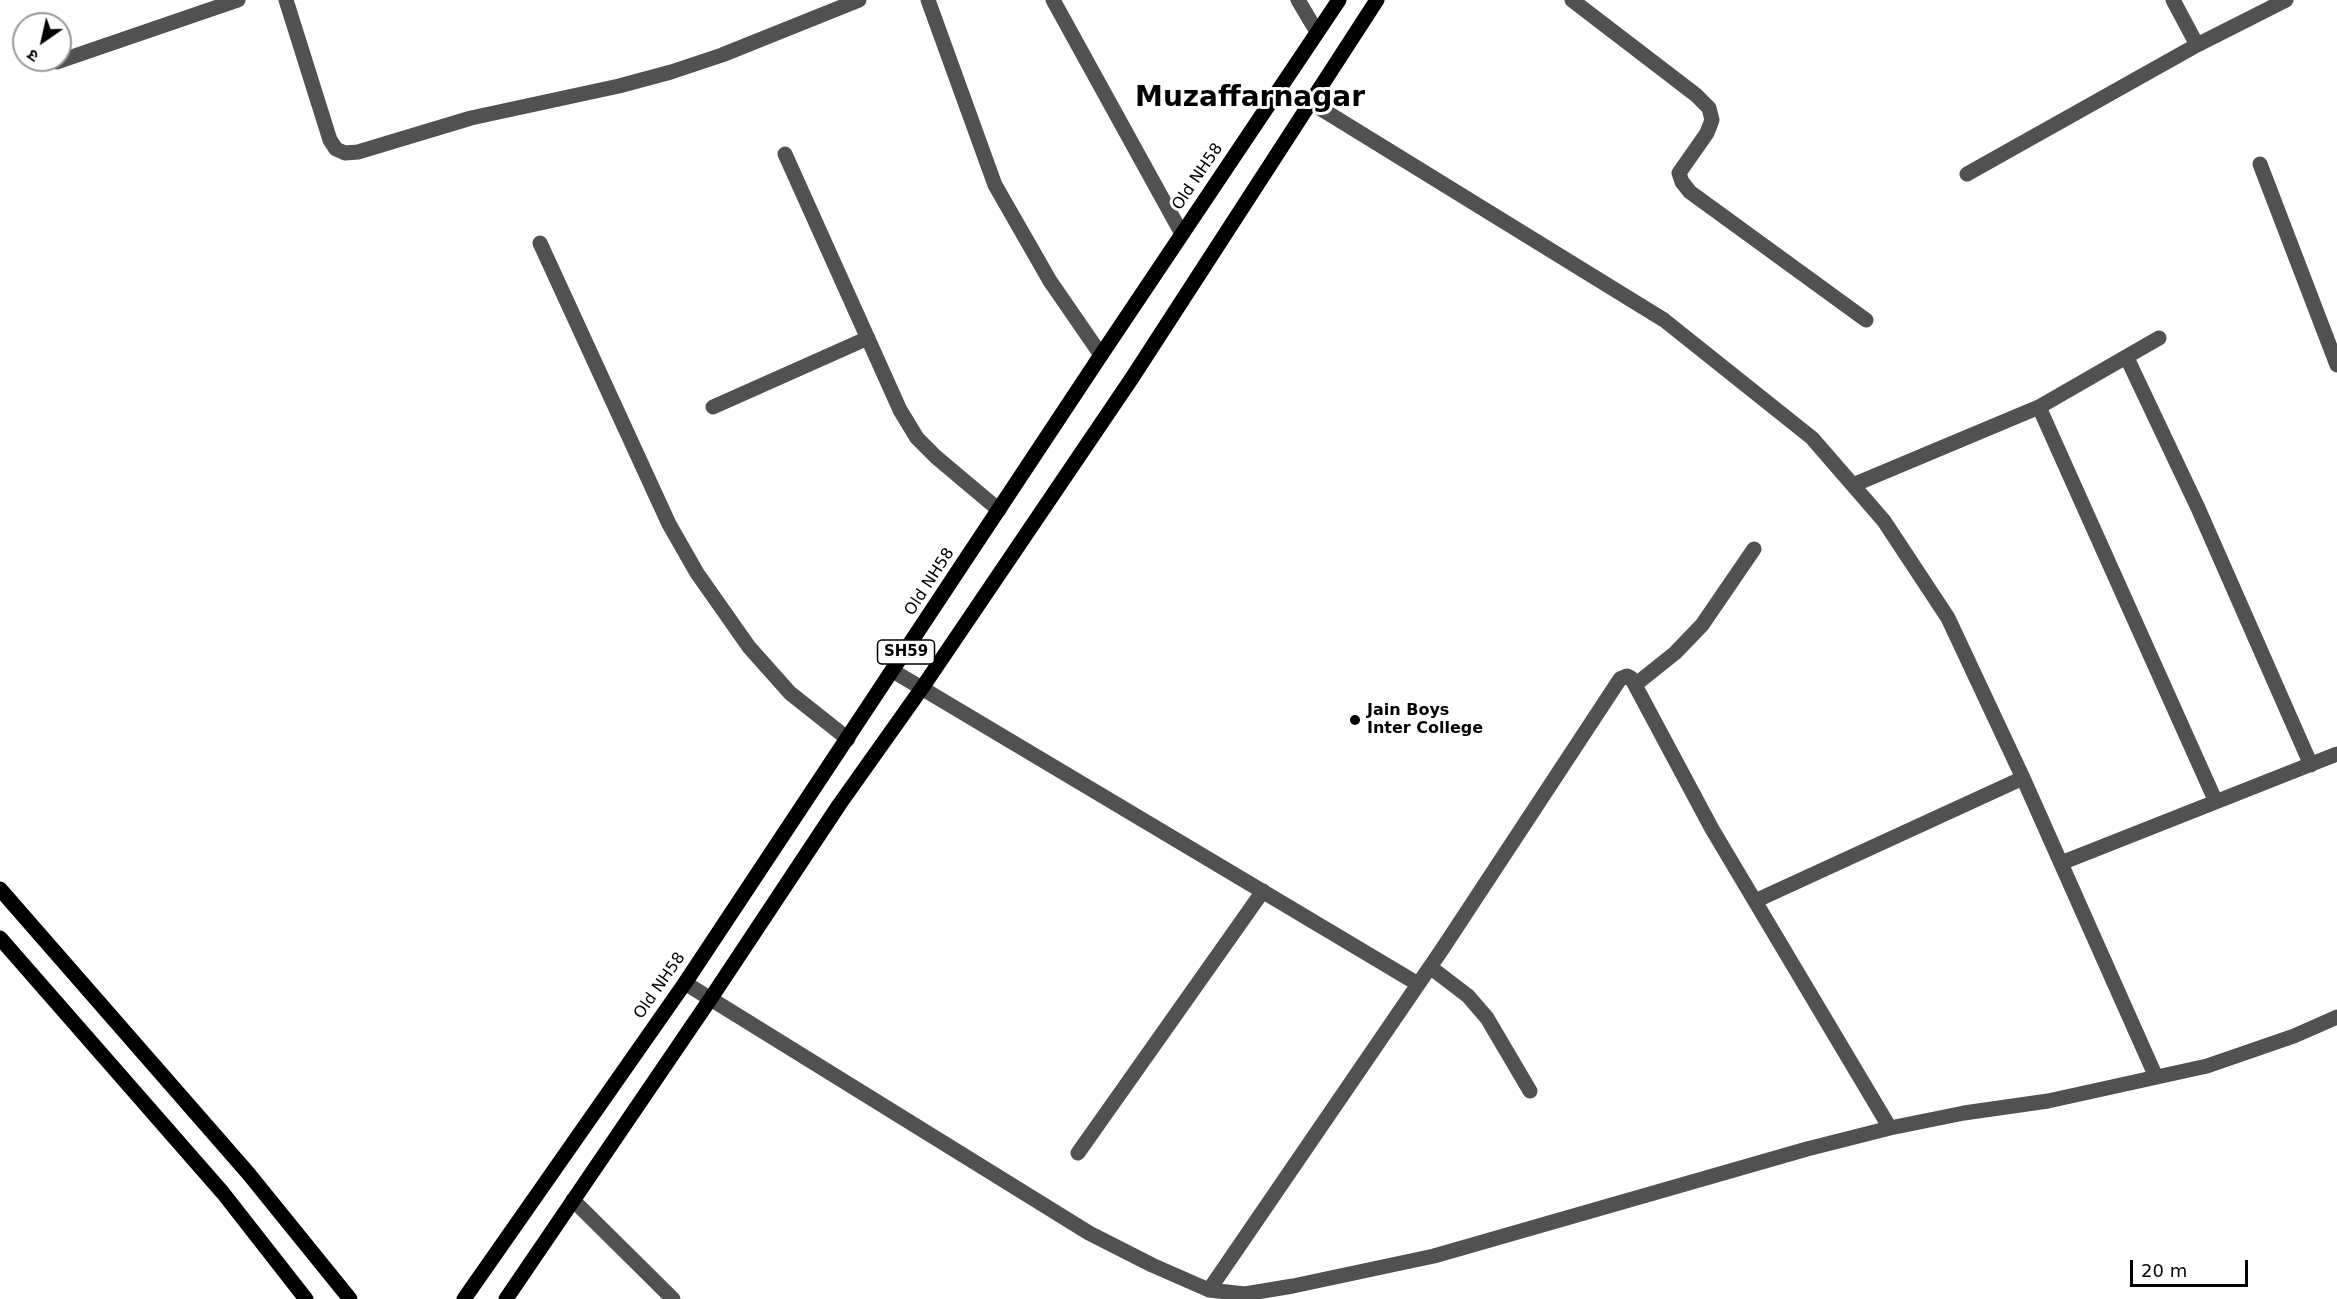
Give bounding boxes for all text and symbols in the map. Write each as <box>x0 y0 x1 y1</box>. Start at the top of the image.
north arrow <box>12 12 72 72</box>
text: उ <box>24 45 42 66</box>
district label: Muzaffarnagar <box>1135 82 1365 116</box>
street label: Old NH58 <box>1169 140 1227 214</box>
street label: Old NH58 <box>901 545 959 619</box>
road number: SH59 <box>878 640 934 664</box>
place label: Jain Boys Inter College <box>1367 701 1483 739</box>
marker: Jain Boys Inter College <box>1348 713 1362 727</box>
street label: Old NH58 <box>630 949 690 1023</box>
scale bar <box>2133 1248 2252 1286</box>
text: 20 m <box>2141 1260 2187 1281</box>

